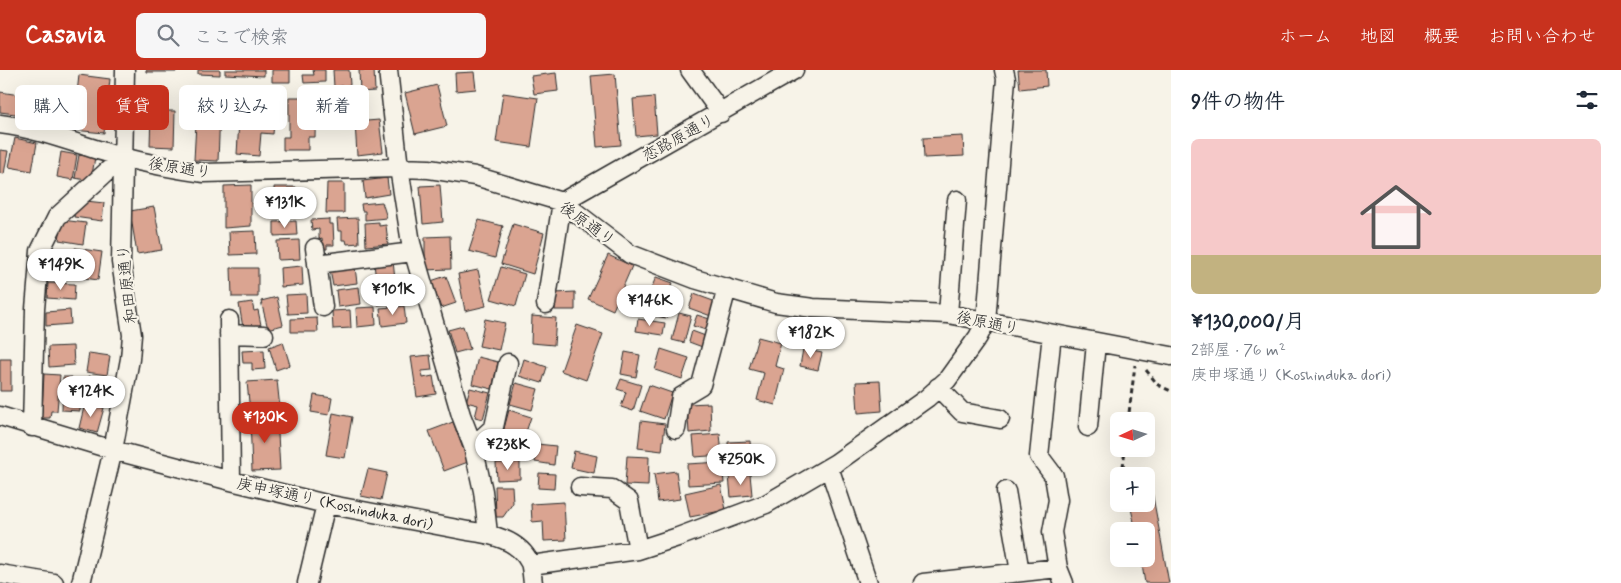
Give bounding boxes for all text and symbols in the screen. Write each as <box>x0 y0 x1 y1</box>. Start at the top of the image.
search box <box>136 13 486 58</box>
text: Casavia <box>25 20 106 51</box>
icon: search <box>154 21 182 49</box>
text: ここで検索 <box>194 25 289 50</box>
text: ホーム <box>1279 25 1332 49</box>
text: 地図 <box>1360 25 1396 49</box>
text: 概要 <box>1424 25 1460 49</box>
text: お問い合わせ <box>1488 25 1596 49</box>
chip: 購入 <box>15 85 87 130</box>
chip: 賃貸 <box>97 85 169 130</box>
chip: 絞り込み <box>179 85 287 130</box>
chip: 新着 <box>297 85 369 130</box>
icon: filters <box>1573 86 1601 114</box>
text: 9件の物件 <box>1191 88 1285 116</box>
street label: 恋路原通り <box>639 110 719 167</box>
street label: 後原通り <box>147 153 213 184</box>
icon: home <box>1351 172 1441 262</box>
pin: ¥131K <box>250 186 320 229</box>
text: ¥131K <box>265 192 305 213</box>
street label: 後原通り <box>555 197 619 252</box>
street label: 和田原通り <box>113 243 142 325</box>
pin: ¥149K <box>26 248 96 291</box>
text: ¥149K <box>38 254 84 275</box>
pin: ¥101K <box>358 274 428 316</box>
text: ¥101K <box>371 279 415 300</box>
pin: ¥146K <box>615 284 685 327</box>
text: ¥146K <box>628 290 672 311</box>
street label: 後原通り <box>954 307 1021 340</box>
text: ¥130,000/月 <box>1191 308 1305 336</box>
pin: ¥182K <box>776 316 846 359</box>
text: ¥182K <box>788 322 834 343</box>
text: 2部屋 · 76 m² <box>1191 340 1286 361</box>
text: 庚申塚通り (Koshinduka dori) <box>1191 365 1391 386</box>
pin: ¥124K <box>56 376 126 418</box>
text: ¥124K <box>68 381 114 402</box>
pin: ¥130K <box>230 402 300 444</box>
text: ¥130K <box>243 407 287 428</box>
north arrow <box>1110 412 1155 458</box>
map controls <box>1110 412 1155 567</box>
pin: ¥238K <box>473 428 543 471</box>
text: ¥238K <box>486 434 530 455</box>
pin: ¥250K <box>706 444 776 486</box>
text: ¥250K <box>718 449 764 470</box>
button: + <box>1110 467 1155 512</box>
street label: 庚申塚通り (Koshinduka dori) <box>235 473 435 536</box>
button: − <box>1110 522 1155 567</box>

